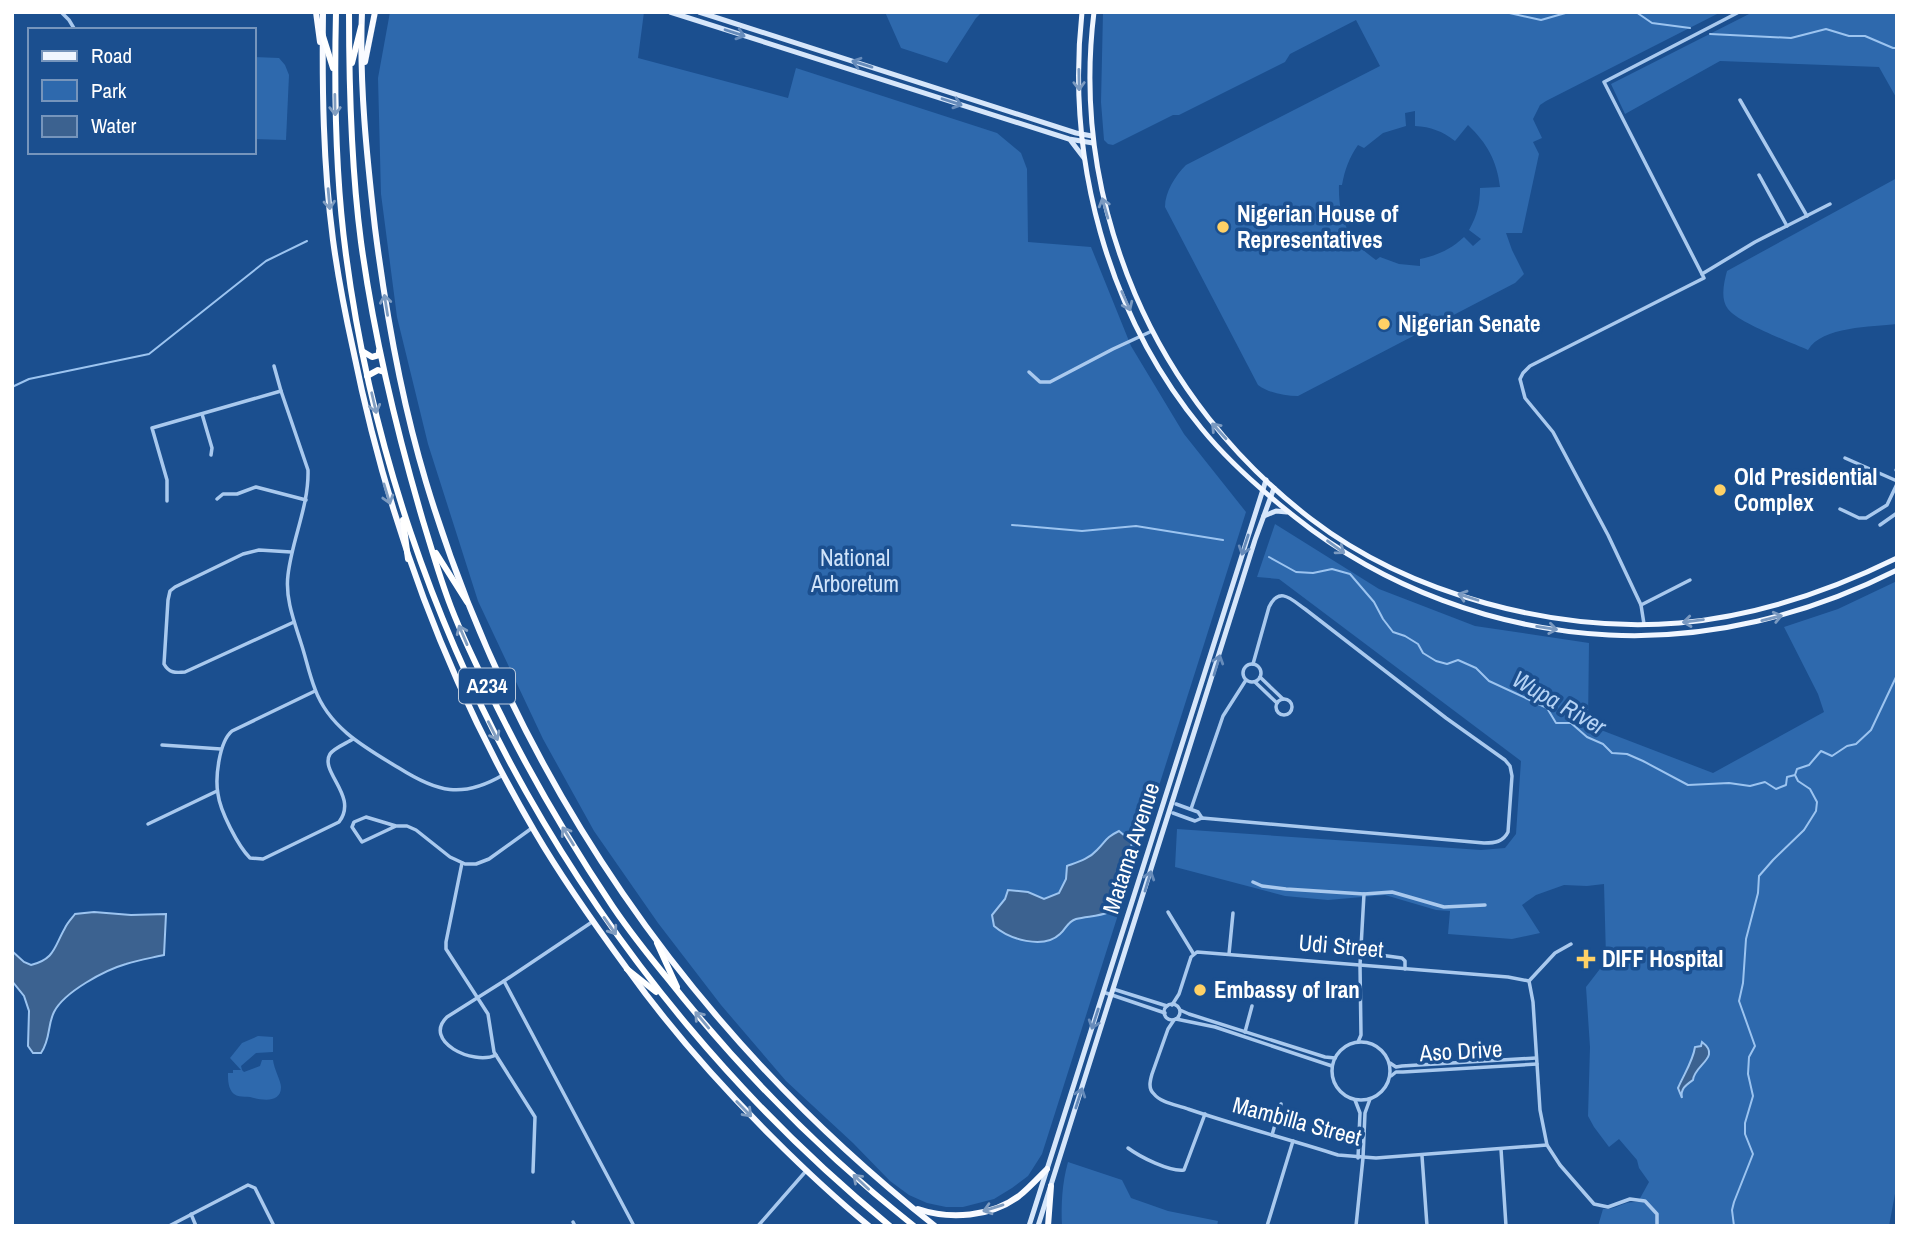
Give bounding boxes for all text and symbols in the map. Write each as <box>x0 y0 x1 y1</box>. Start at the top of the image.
legend <box>28 28 256 154</box>
one-way arrow <box>724 28 746 40</box>
text: Road <box>91 41 132 70</box>
one-way arrow <box>851 57 873 70</box>
one-way arrow <box>1072 69 1086 92</box>
text: Park <box>91 76 127 105</box>
one-way arrow <box>328 93 342 116</box>
one-way arrow <box>941 96 963 109</box>
text: Water <box>91 111 137 140</box>
one-way arrow <box>323 187 336 210</box>
one-way arrow <box>1098 197 1111 219</box>
place label: Nigerian House of Representatives <box>1237 198 1399 255</box>
marker: Nigerian House of Representatives <box>1215 219 1231 235</box>
one-way arrow <box>1120 290 1133 311</box>
one-way arrow <box>379 294 392 317</box>
place label: Nigerian Senate <box>1398 308 1541 339</box>
marker: Nigerian Senate <box>1376 316 1392 332</box>
one-way arrow <box>367 391 381 414</box>
one-way arrow <box>1210 423 1227 440</box>
place label: Old Presidential Complex <box>1734 461 1878 518</box>
marker: Old Presidential Complex <box>1712 482 1728 498</box>
one-way arrow <box>382 483 395 505</box>
one-way arrow <box>1238 534 1251 556</box>
one-way arrow <box>1326 540 1345 555</box>
park label: National Arboretum <box>810 542 899 599</box>
one-way arrow <box>1457 590 1479 603</box>
one-way arrow <box>1760 611 1783 624</box>
one-way arrow <box>1682 615 1704 628</box>
one-way arrow <box>1535 622 1558 635</box>
one-way arrow <box>456 625 469 646</box>
one-way arrow <box>1211 654 1224 676</box>
water label: Wupa River <box>1507 662 1614 743</box>
road number: A234 <box>459 668 515 704</box>
one-way arrow <box>487 720 501 741</box>
street label: Matama Avenue <box>1095 778 1166 917</box>
one-way arrow <box>561 827 575 847</box>
one-way arrow <box>1143 871 1155 893</box>
one-way arrow <box>603 916 617 935</box>
street label: Udi Street <box>1297 926 1385 965</box>
place label: DIFF Hospital <box>1602 943 1724 974</box>
marker: DIFF Hospital <box>1576 949 1596 969</box>
place label: Embassy of Iran <box>1214 974 1360 1005</box>
marker: Embassy of Iran <box>1192 982 1208 998</box>
one-way arrow <box>1087 1007 1100 1029</box>
one-way arrow <box>694 1011 710 1029</box>
street label: Aso Drive <box>1418 1033 1503 1068</box>
one-way arrow <box>1074 1088 1086 1110</box>
street label: Mambilla Street <box>1229 1088 1365 1153</box>
one-way arrow <box>736 1100 753 1117</box>
one-way arrow <box>852 1174 870 1190</box>
one-way arrow <box>982 1203 1004 1216</box>

